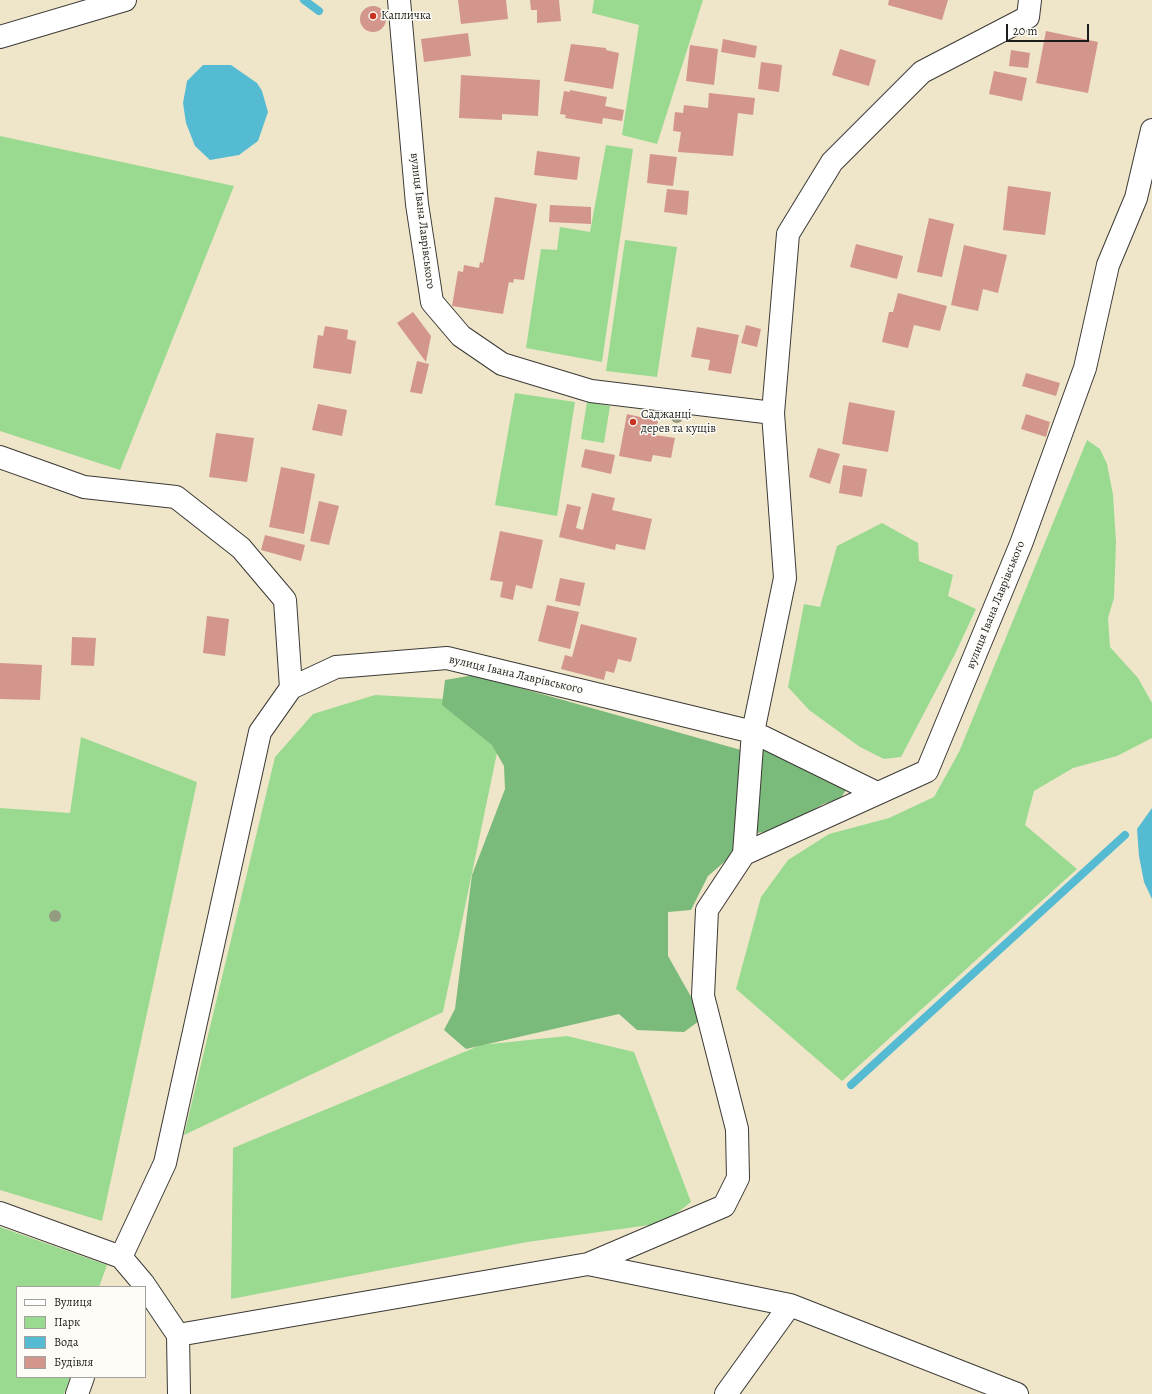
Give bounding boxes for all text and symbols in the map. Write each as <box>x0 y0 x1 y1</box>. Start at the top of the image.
place label: Капличка <box>381 9 431 23</box>
marker: Капличка <box>368 11 378 21</box>
scale bar <box>1008 16 1091 42</box>
text: 20 m <box>1013 23 1037 39</box>
street label: вулиця Івана Лаврівського <box>407 152 437 290</box>
place label: Саджанці дерев та кущів <box>641 408 716 436</box>
marker: Саджанці дерев та кущів <box>628 417 638 427</box>
street label: вулиця Івана Лаврівського <box>964 539 1028 671</box>
street label: вулиця Івана Лаврівського <box>448 653 584 697</box>
legend <box>16 1286 146 1378</box>
text: Вулиця <box>54 1294 92 1310</box>
text: Парк <box>54 1314 80 1330</box>
text: Вода <box>54 1334 79 1350</box>
text: Будівля <box>54 1354 93 1370</box>

